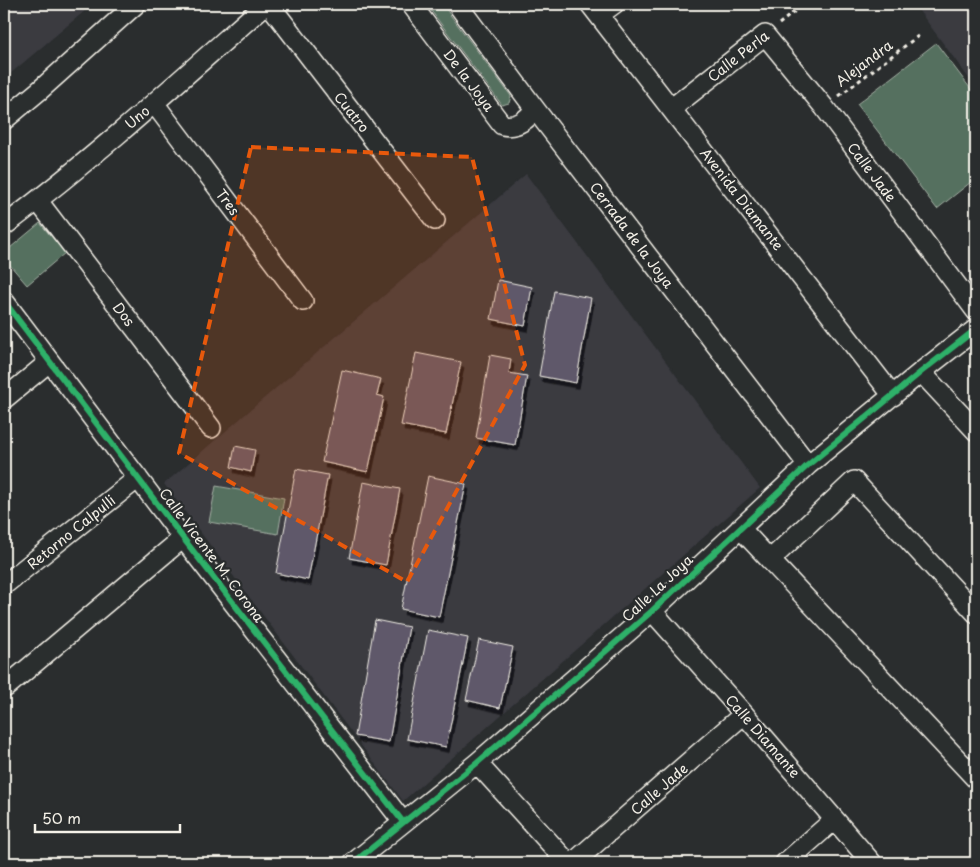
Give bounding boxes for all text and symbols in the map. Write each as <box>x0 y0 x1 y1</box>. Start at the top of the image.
street label: Calle Perla <box>703 25 773 87</box>
street label: Alejandra <box>831 35 897 91</box>
street label: De la Joya <box>438 44 500 116</box>
street label: Cuatro <box>329 87 375 137</box>
street label: Uno <box>120 100 154 134</box>
street label: Calle Jade <box>843 138 901 206</box>
street label: Avenida Diamante <box>695 143 789 255</box>
street label: Cerrada de la Joya <box>585 177 679 293</box>
street label: Tres <box>211 184 245 220</box>
street label: Dos <box>108 298 140 330</box>
street label: Calle Vicente M. Corona <box>154 483 270 627</box>
street label: Retorno Calpulli <box>22 490 120 574</box>
street label: Calle La Joya <box>617 549 697 627</box>
street label: Calle Diamante <box>721 690 805 783</box>
street label: Calle Jade <box>626 758 692 820</box>
scale bar <box>35 802 180 834</box>
text: 50 m <box>42 806 81 829</box>

